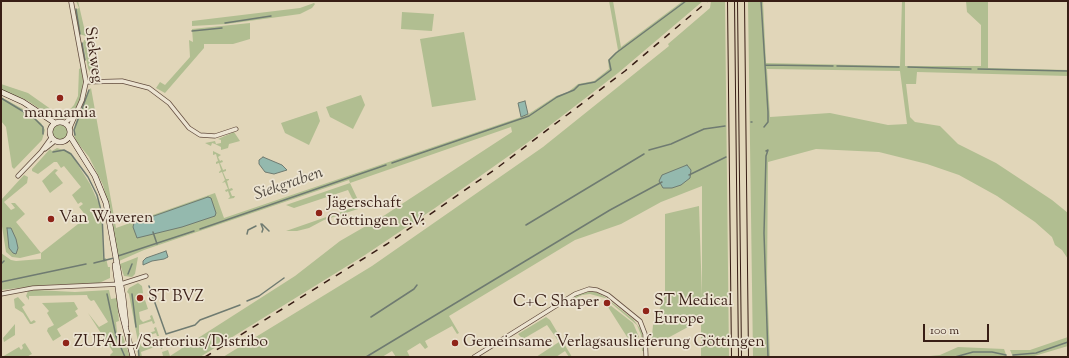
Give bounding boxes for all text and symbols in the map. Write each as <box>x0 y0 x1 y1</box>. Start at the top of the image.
street label: Siekweg <box>79 26 105 84</box>
marker: mannamia <box>55 93 65 103</box>
place label: mannamia <box>24 104 96 124</box>
water label: Siekgraben <box>252 164 326 206</box>
place label: Jägerschaft Göttingen e.V. <box>327 194 425 232</box>
marker: Jägerschaft Göttingen e.V. <box>314 208 324 218</box>
place label: Van Waveren <box>59 209 153 229</box>
marker: Van Waveren <box>46 214 56 224</box>
place label: ST BVZ <box>148 288 204 308</box>
place label: ST Medical Europe <box>654 292 733 330</box>
marker: ST BVZ <box>135 293 145 303</box>
place label: C+C Shaper <box>513 293 599 313</box>
marker: C+C Shaper <box>602 298 612 308</box>
marker: ST Medical Europe <box>641 306 651 316</box>
scale bar <box>925 316 991 342</box>
text: 100 m <box>930 322 959 340</box>
place label: ZUFALL/Sartorius/Distribo <box>74 333 268 353</box>
place label: Gemeinsame Verlagsauslieferung Göttingen <box>463 333 765 353</box>
marker: ZUFALL/Sartorius/Distribo <box>61 338 71 348</box>
marker: Gemeinsame Verlagsauslieferung Göttingen <box>450 338 460 348</box>

